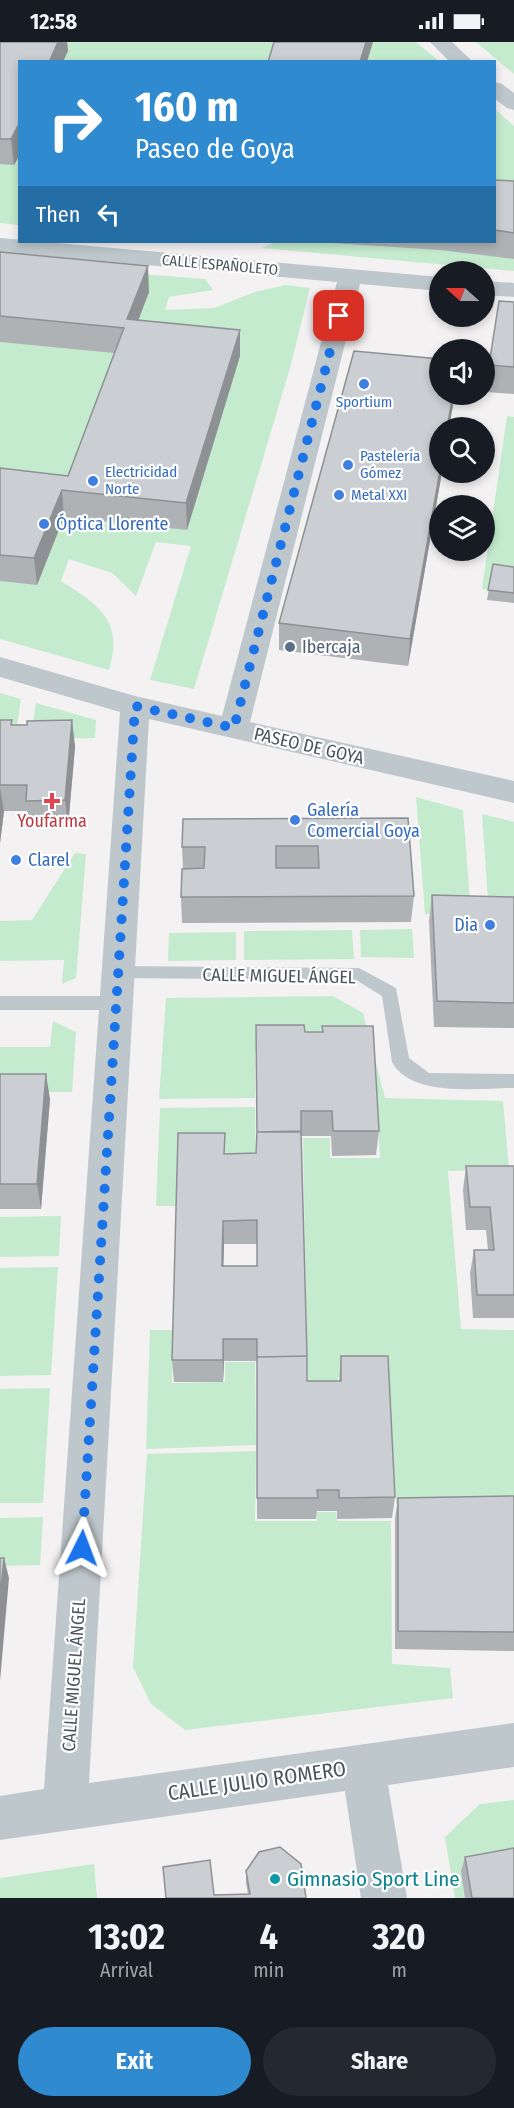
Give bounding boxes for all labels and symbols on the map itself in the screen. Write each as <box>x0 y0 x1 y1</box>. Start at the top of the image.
street label: CALLE ESPAÑOLETO <box>161 251 279 279</box>
north arrow <box>429 261 495 327</box>
pin <box>313 290 364 341</box>
marker: Sportium <box>357 377 371 391</box>
place label: Sportium <box>336 393 392 411</box>
place label: Pastelería Gómez <box>360 447 420 482</box>
marker: Pastelería Gómez <box>341 458 355 472</box>
place label: Electricidad Norte <box>105 463 177 498</box>
marker: Electricidad Norte <box>86 474 100 488</box>
place label: Metal XXI <box>351 486 407 504</box>
marker: Metal XXI <box>332 488 346 502</box>
place label: Óptica Llorente <box>56 513 169 535</box>
marker: Óptica Llorente <box>37 517 51 531</box>
place label: Ibercaja <box>302 636 361 658</box>
marker: Ibercaja <box>283 640 297 654</box>
street label: PASEO DE GOYA <box>252 723 367 769</box>
marker: Youfarma <box>45 794 59 808</box>
place label: Galería Comercial Goya <box>307 799 420 842</box>
place label: Youfarma <box>17 810 87 832</box>
marker: Galería Comercial Goya <box>288 813 302 827</box>
place label: Clarel <box>28 849 70 871</box>
marker: Clarel <box>9 853 23 867</box>
place label: Dia <box>454 914 478 936</box>
marker: Dia <box>483 918 497 932</box>
street label: CALLE MIGUEL ÁNGEL <box>202 963 356 988</box>
position arrow <box>50 1516 114 1580</box>
street label: CALLE MIGUEL ÁNGEL <box>57 1598 90 1752</box>
street label: CALLE JULIO ROMERO <box>166 1756 348 1806</box>
place label: Gimnasio Sport Line <box>287 1866 460 1892</box>
marker: Gimnasio Sport Line <box>268 1872 282 1886</box>

